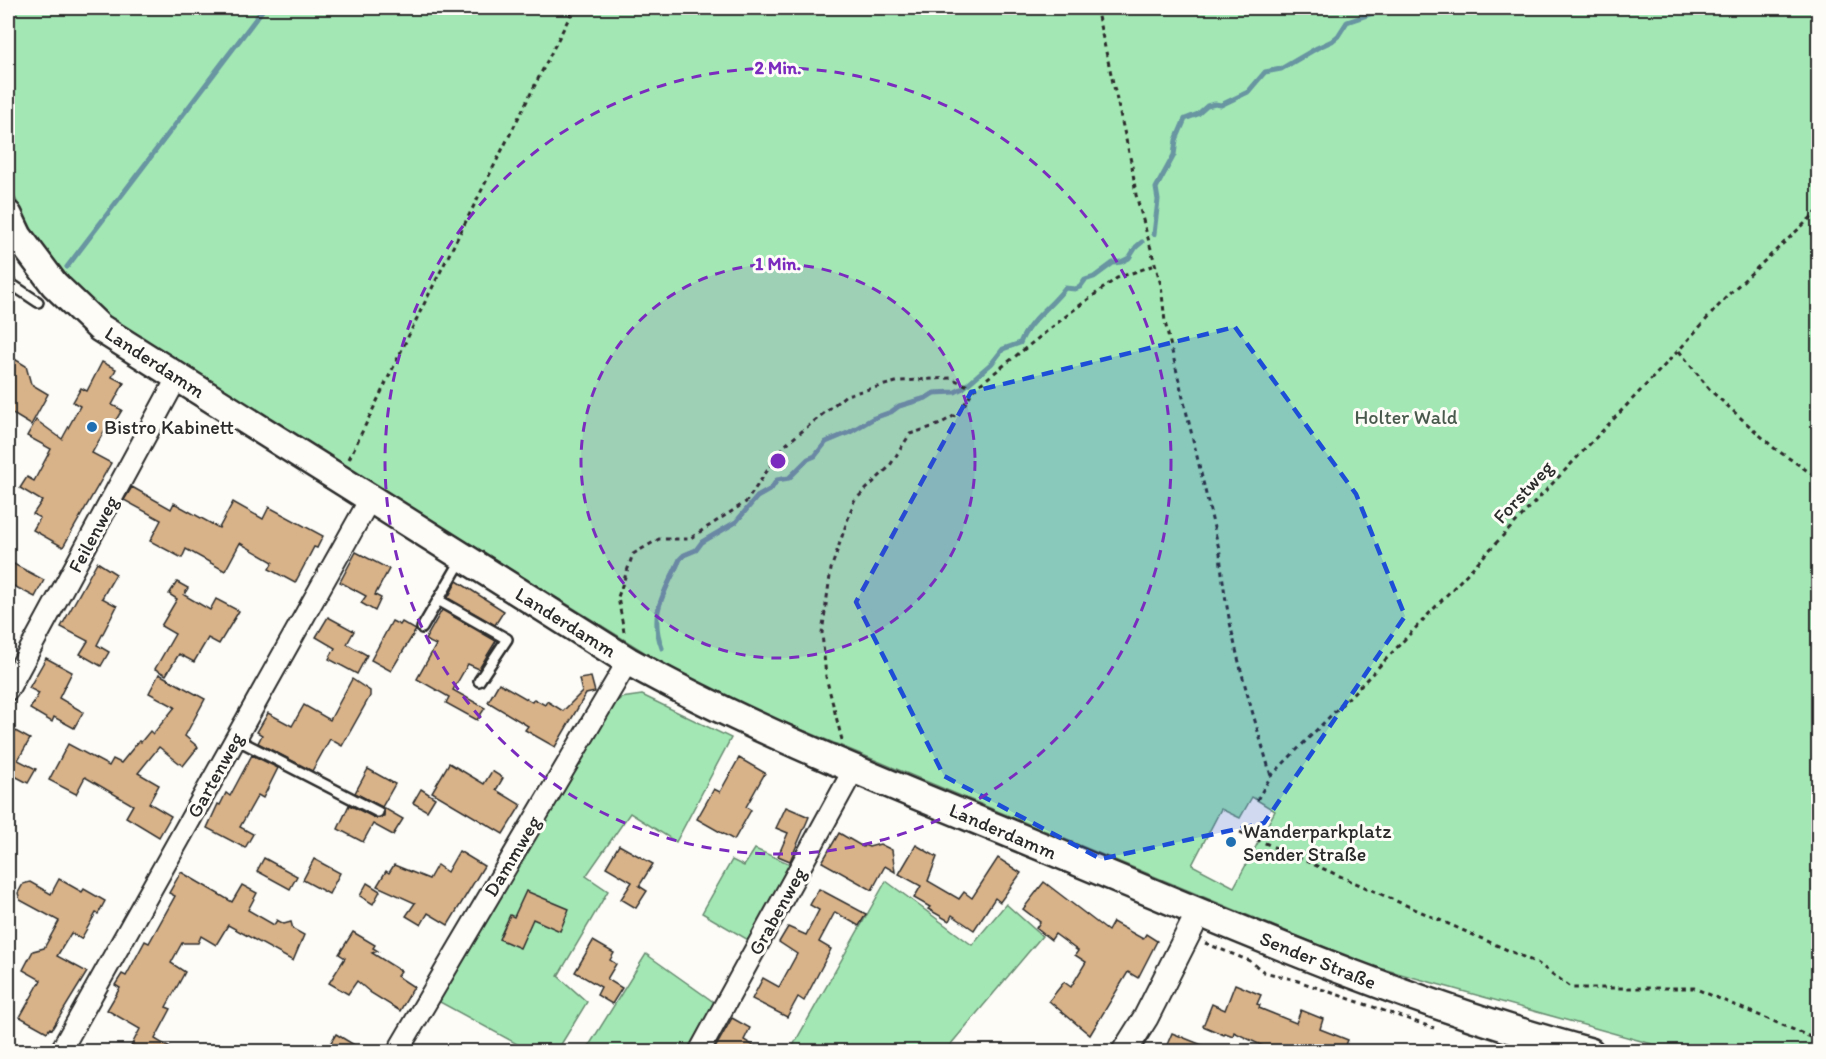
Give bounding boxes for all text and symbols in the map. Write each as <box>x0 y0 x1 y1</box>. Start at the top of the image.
text: 2 Min. <box>755 57 801 79</box>
text: 1 Min. <box>755 253 801 275</box>
street label: Landerdamm <box>101 321 210 403</box>
park label: Holter Wald <box>1355 405 1458 429</box>
place label: Bistro Kabinett <box>104 415 234 439</box>
marker: Bistro Kabinett <box>85 420 99 434</box>
centre of rings <box>768 451 788 471</box>
street label: Forstweg <box>1488 455 1559 529</box>
street label: Feilenweg <box>63 491 124 577</box>
street label: Landerdamm <box>511 582 621 663</box>
street label: Gartenweg <box>182 727 249 822</box>
street label: Landerdamm <box>946 798 1060 864</box>
street label: Dammweg <box>479 811 546 901</box>
place label: Wanderparkplatz Sender Straße <box>1243 819 1392 866</box>
marker: Wanderparkplatz Sender Straße <box>1224 835 1238 849</box>
street label: Grabenweg <box>743 862 811 959</box>
street label: Sender Straße <box>1256 926 1380 994</box>

